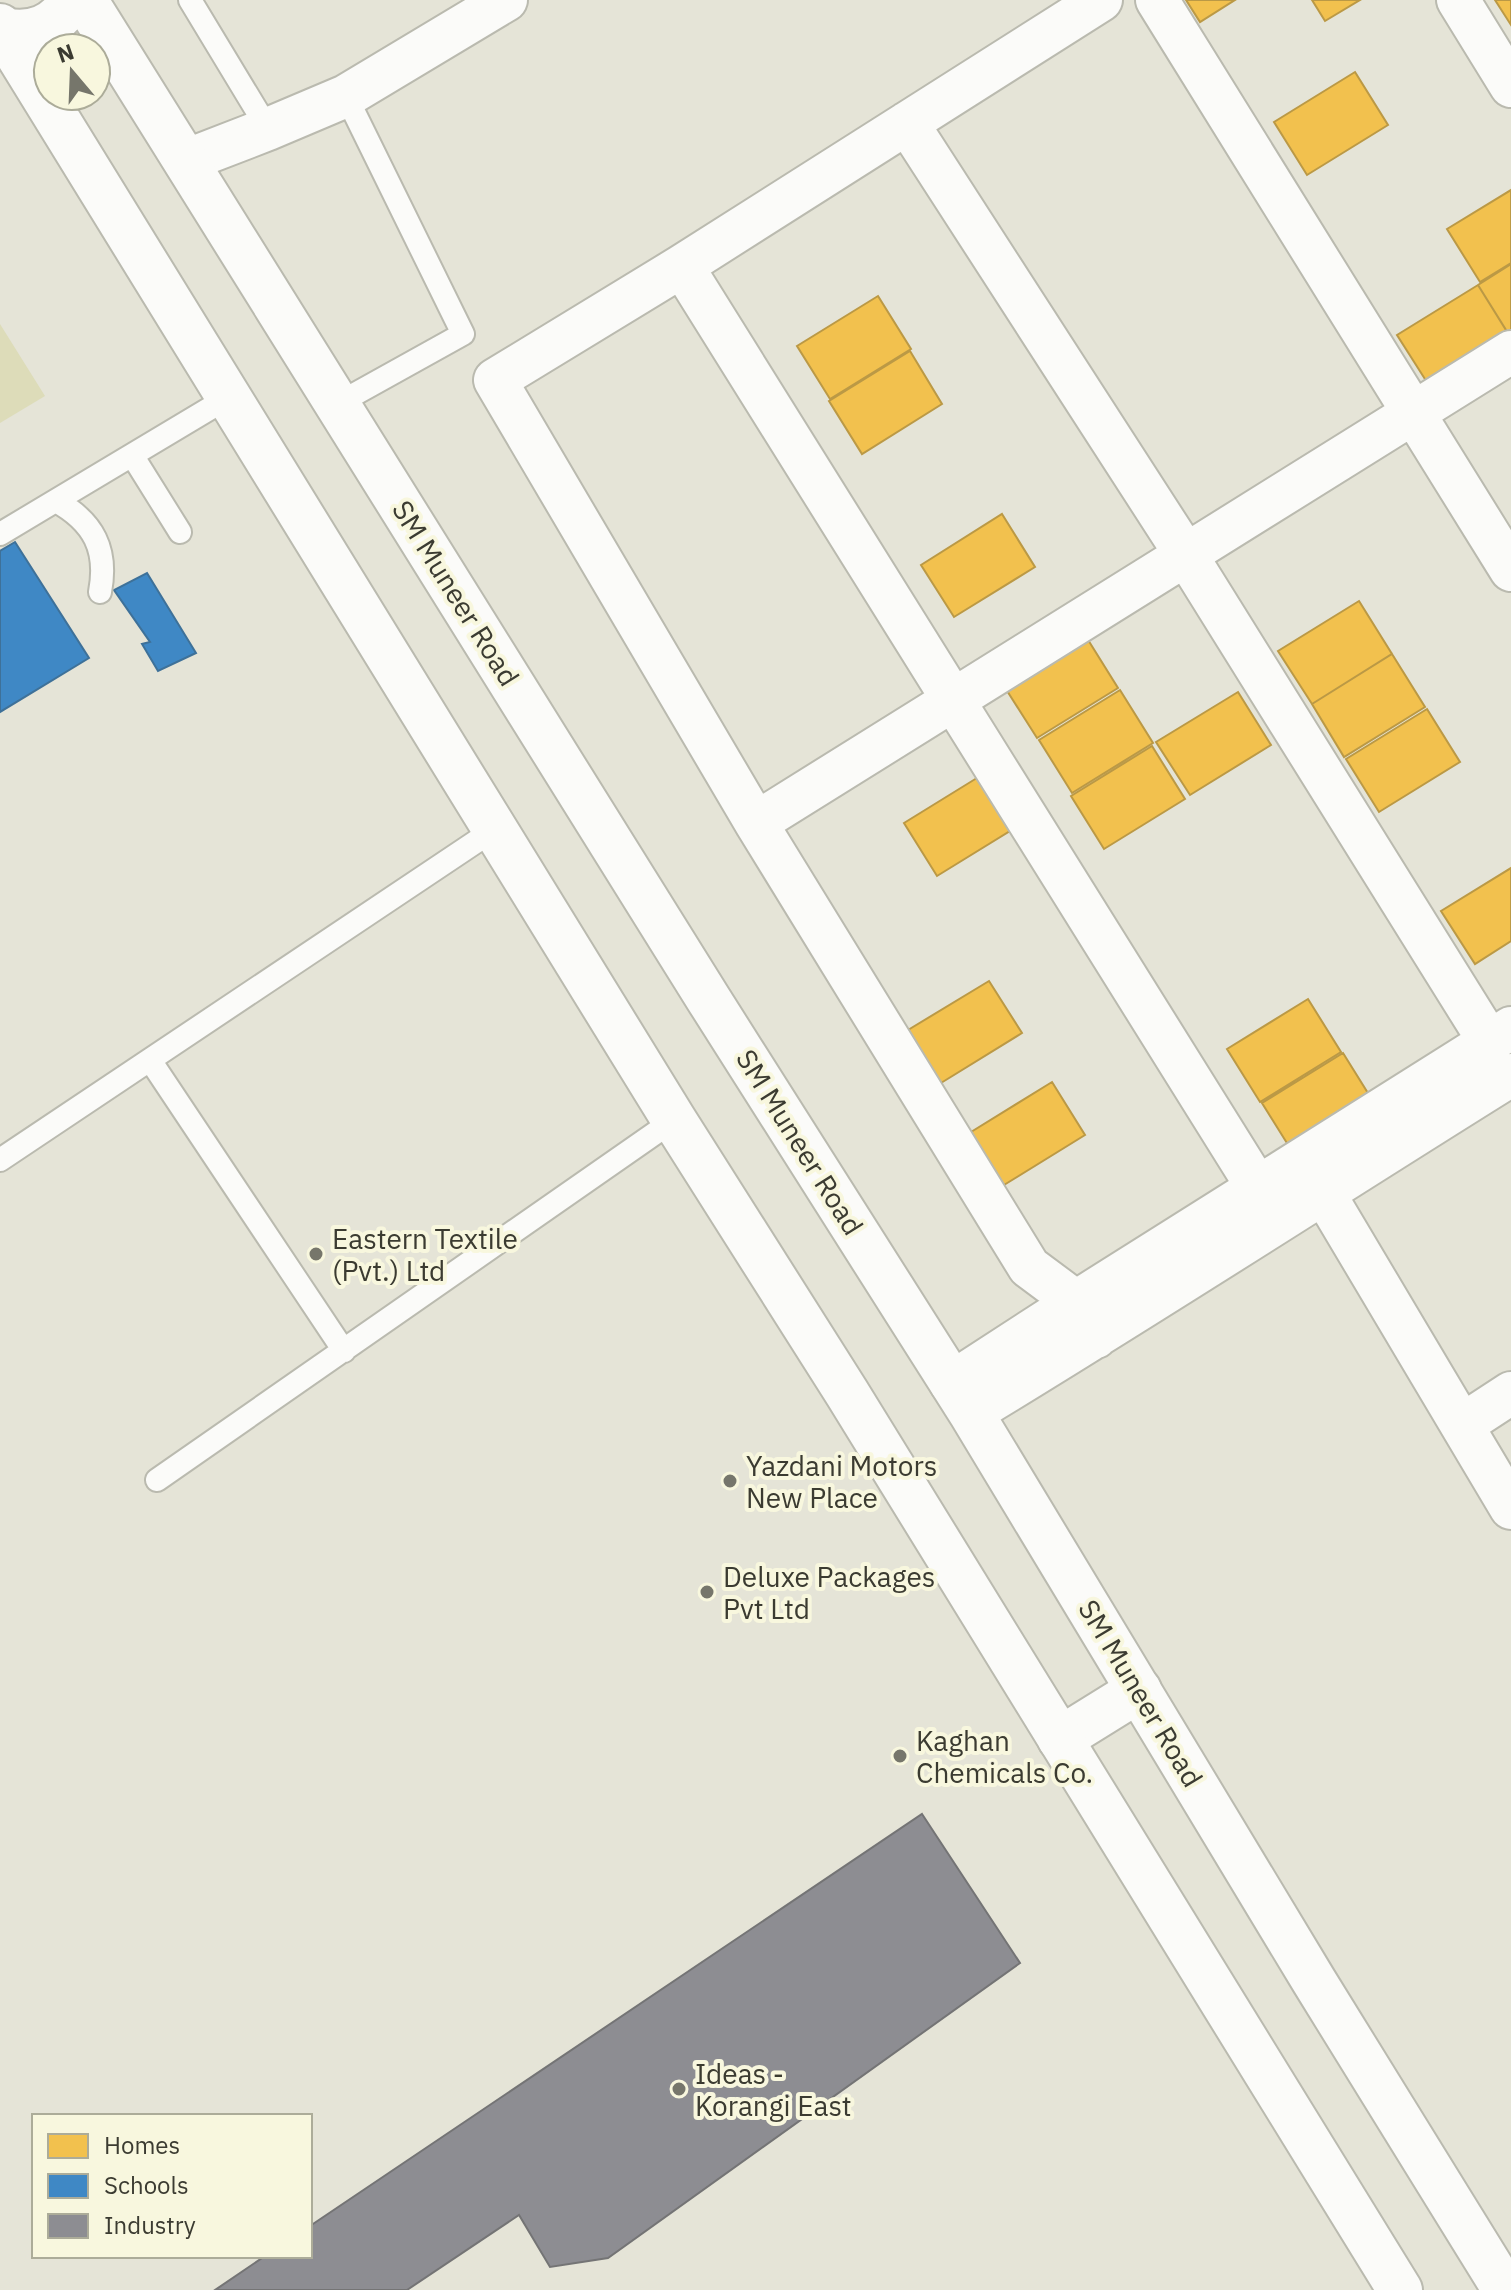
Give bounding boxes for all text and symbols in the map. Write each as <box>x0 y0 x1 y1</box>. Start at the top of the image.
north arrow <box>32 32 112 112</box>
text: N <box>53 36 78 69</box>
street label: SM Muneer Road <box>384 493 528 693</box>
street label: SM Muneer Road <box>728 1042 872 1242</box>
place label: Eastern Textile (Pvt.) Ltd <box>332 1220 518 1289</box>
marker: Eastern Textile (Pvt.) Ltd <box>307 1245 325 1263</box>
place label: Yazdani Motors New Place <box>746 1447 937 1516</box>
marker: Yazdani Motors New Place <box>721 1472 739 1490</box>
place label: Deluxe Packages Pvt Ltd <box>723 1558 935 1627</box>
marker: Deluxe Packages Pvt Ltd <box>698 1583 716 1601</box>
street label: SM Muneer Road <box>1071 1593 1211 1793</box>
place label: Kaghan Chemicals Co. <box>916 1722 1093 1791</box>
marker: Kaghan Chemicals Co. <box>891 1747 909 1765</box>
place label: Ideas - Korangi East <box>695 2055 852 2124</box>
marker: Ideas - Korangi East <box>670 2080 688 2098</box>
legend <box>32 2114 312 2258</box>
text: Homes <box>104 2129 180 2161</box>
text: Schools <box>104 2169 189 2201</box>
text: Industry <box>104 2209 196 2241</box>

